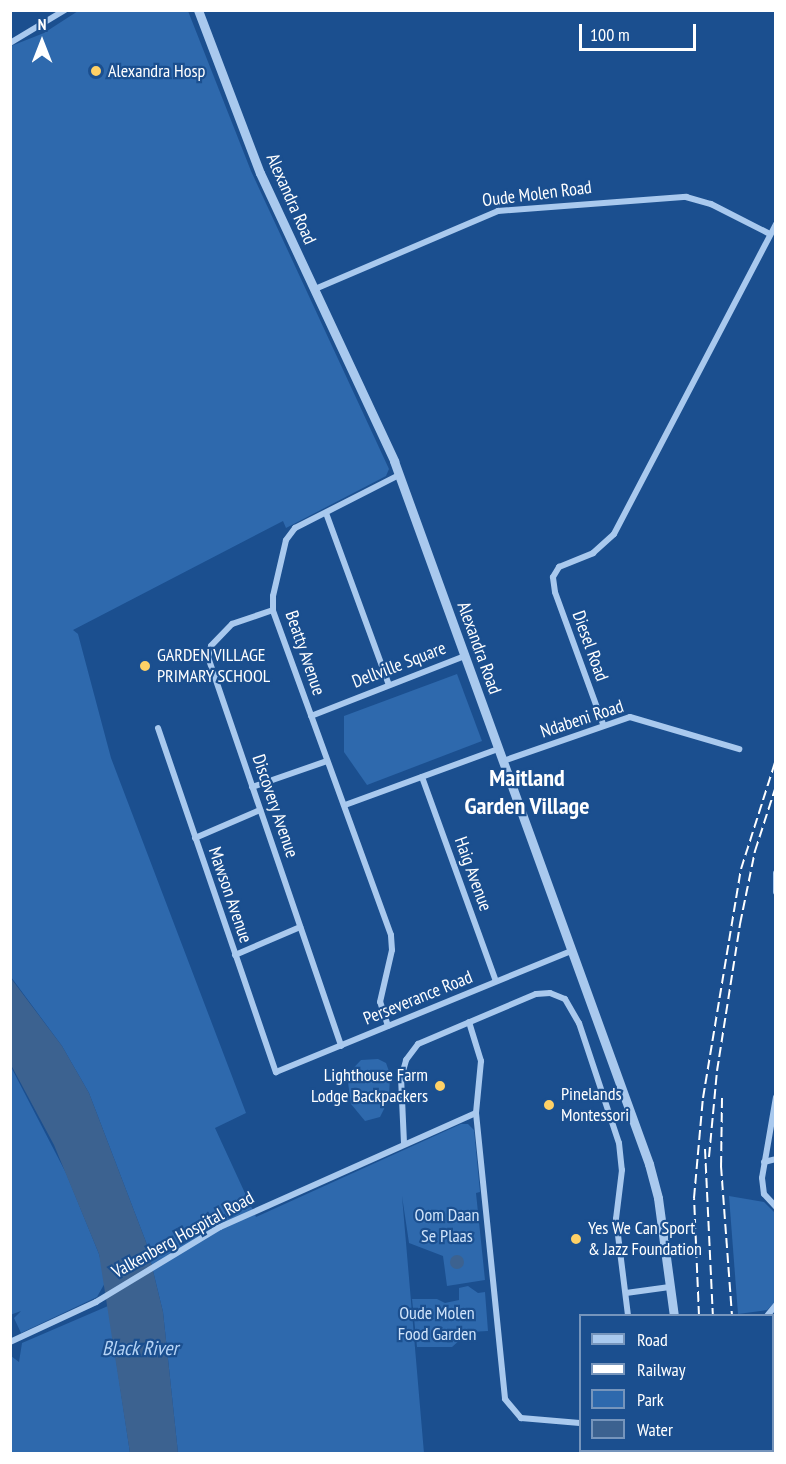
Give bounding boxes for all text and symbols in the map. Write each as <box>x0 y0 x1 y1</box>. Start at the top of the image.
north arrow <box>12 12 72 72</box>
scale bar <box>582 12 699 50</box>
text: N <box>38 14 46 34</box>
text: 100 m <box>590 23 630 46</box>
place label: Alexandra Hosp <box>108 60 205 82</box>
marker: Alexandra Hosp <box>89 64 103 78</box>
street label: Alexandra Road <box>261 150 321 248</box>
street label: Oude Molen Road <box>481 177 593 211</box>
street label: Alexandra Road <box>452 599 506 697</box>
street label: Beatty Avenue <box>280 607 330 699</box>
street label: Diesel Road <box>567 608 613 684</box>
street label: Dellville Square <box>349 637 449 693</box>
place label: GARDEN VILLAGE PRIMARY SCHOOL <box>157 645 271 688</box>
marker: GARDEN VILLAGE PRIMARY SCHOOL <box>138 659 152 673</box>
street label: Ndabeni Road <box>538 695 626 743</box>
street label: Discovery Avenue <box>247 751 303 861</box>
district label: Maitland Garden Village <box>464 764 590 820</box>
street label: Haig Avenue <box>450 834 496 914</box>
street label: Mawson Avenue <box>203 844 257 946</box>
street label: Perseverance Road <box>360 966 476 1030</box>
place label: Lighthouse Farm Lodge Backpackers <box>311 1065 428 1108</box>
marker: Lighthouse Farm Lodge Backpackers <box>433 1079 447 1093</box>
place label: Pinelands Montessori <box>561 1084 629 1126</box>
marker: Pinelands Montessori <box>542 1098 556 1112</box>
street label: Valkenberg Hospital Road <box>108 1187 258 1283</box>
park label: Oom Daan Se Plaas <box>415 1205 479 1248</box>
place label: Yes We Can Sport & Jazz Foundation <box>588 1218 702 1260</box>
marker: Yes We Can Sport & Jazz Foundation <box>569 1232 583 1246</box>
park label: Oude Molen Food Garden <box>398 1303 476 1346</box>
legend <box>579 1314 774 1452</box>
text: Road <box>637 1328 668 1351</box>
water label: Black River <box>102 1336 178 1360</box>
text: Railway <box>637 1358 686 1381</box>
text: Park <box>637 1388 664 1411</box>
text: Water <box>637 1418 673 1441</box>

